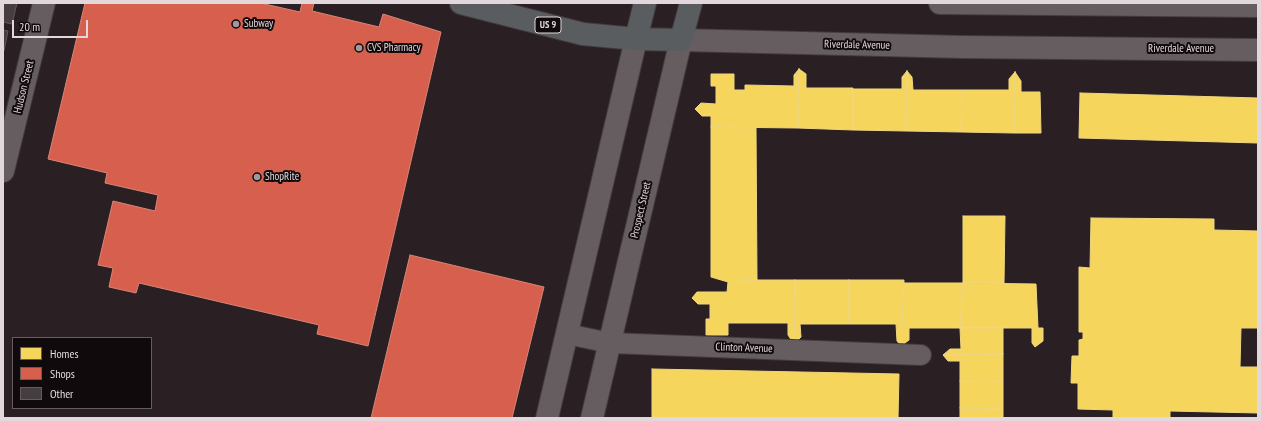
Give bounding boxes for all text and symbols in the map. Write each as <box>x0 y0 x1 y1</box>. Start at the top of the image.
scale bar <box>14 12 90 38</box>
place label: Subway <box>244 17 273 31</box>
road number: US 9 <box>535 17 561 33</box>
text: 20 m <box>19 19 40 34</box>
marker: Subway <box>231 19 241 29</box>
street label: Riverdale Avenue <box>824 38 890 52</box>
place label: CVS Pharmacy <box>367 41 421 55</box>
street label: Riverdale Avenue <box>1148 42 1214 56</box>
marker: CVS Pharmacy <box>354 43 364 53</box>
street label: Hudson Street <box>11 59 37 115</box>
place label: ShopRite <box>265 170 299 184</box>
marker: ShopRite <box>252 172 262 182</box>
street label: Prospect Street <box>628 181 654 239</box>
legend <box>12 337 152 409</box>
street label: Clinton Avenue <box>715 340 773 356</box>
text: Homes <box>50 346 78 361</box>
text: Shops <box>50 366 75 381</box>
text: Other <box>50 386 73 401</box>

